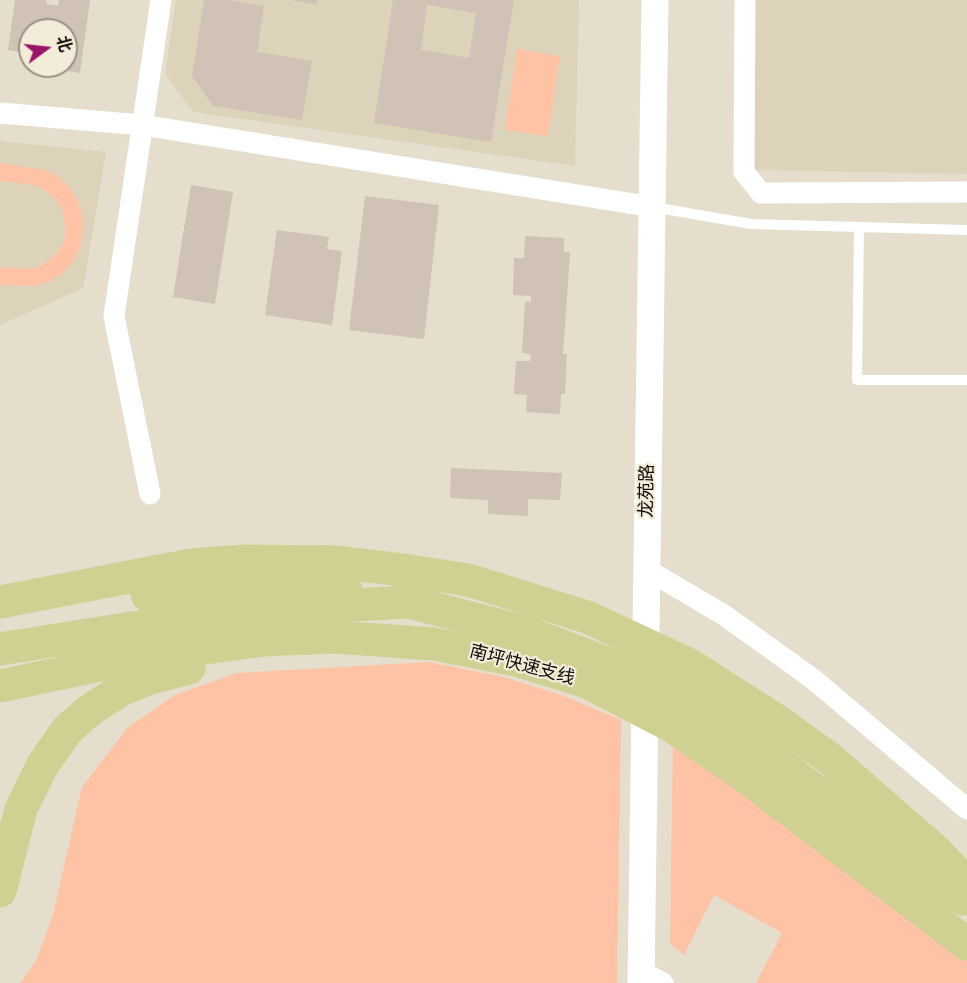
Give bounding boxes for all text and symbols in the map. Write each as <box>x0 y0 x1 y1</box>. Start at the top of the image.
north arrow <box>18 18 78 78</box>
text: 北 <box>53 34 75 54</box>
street label: 龙苑路 <box>636 464 658 518</box>
street label: 南坪快速支线 <box>467 641 577 689</box>

